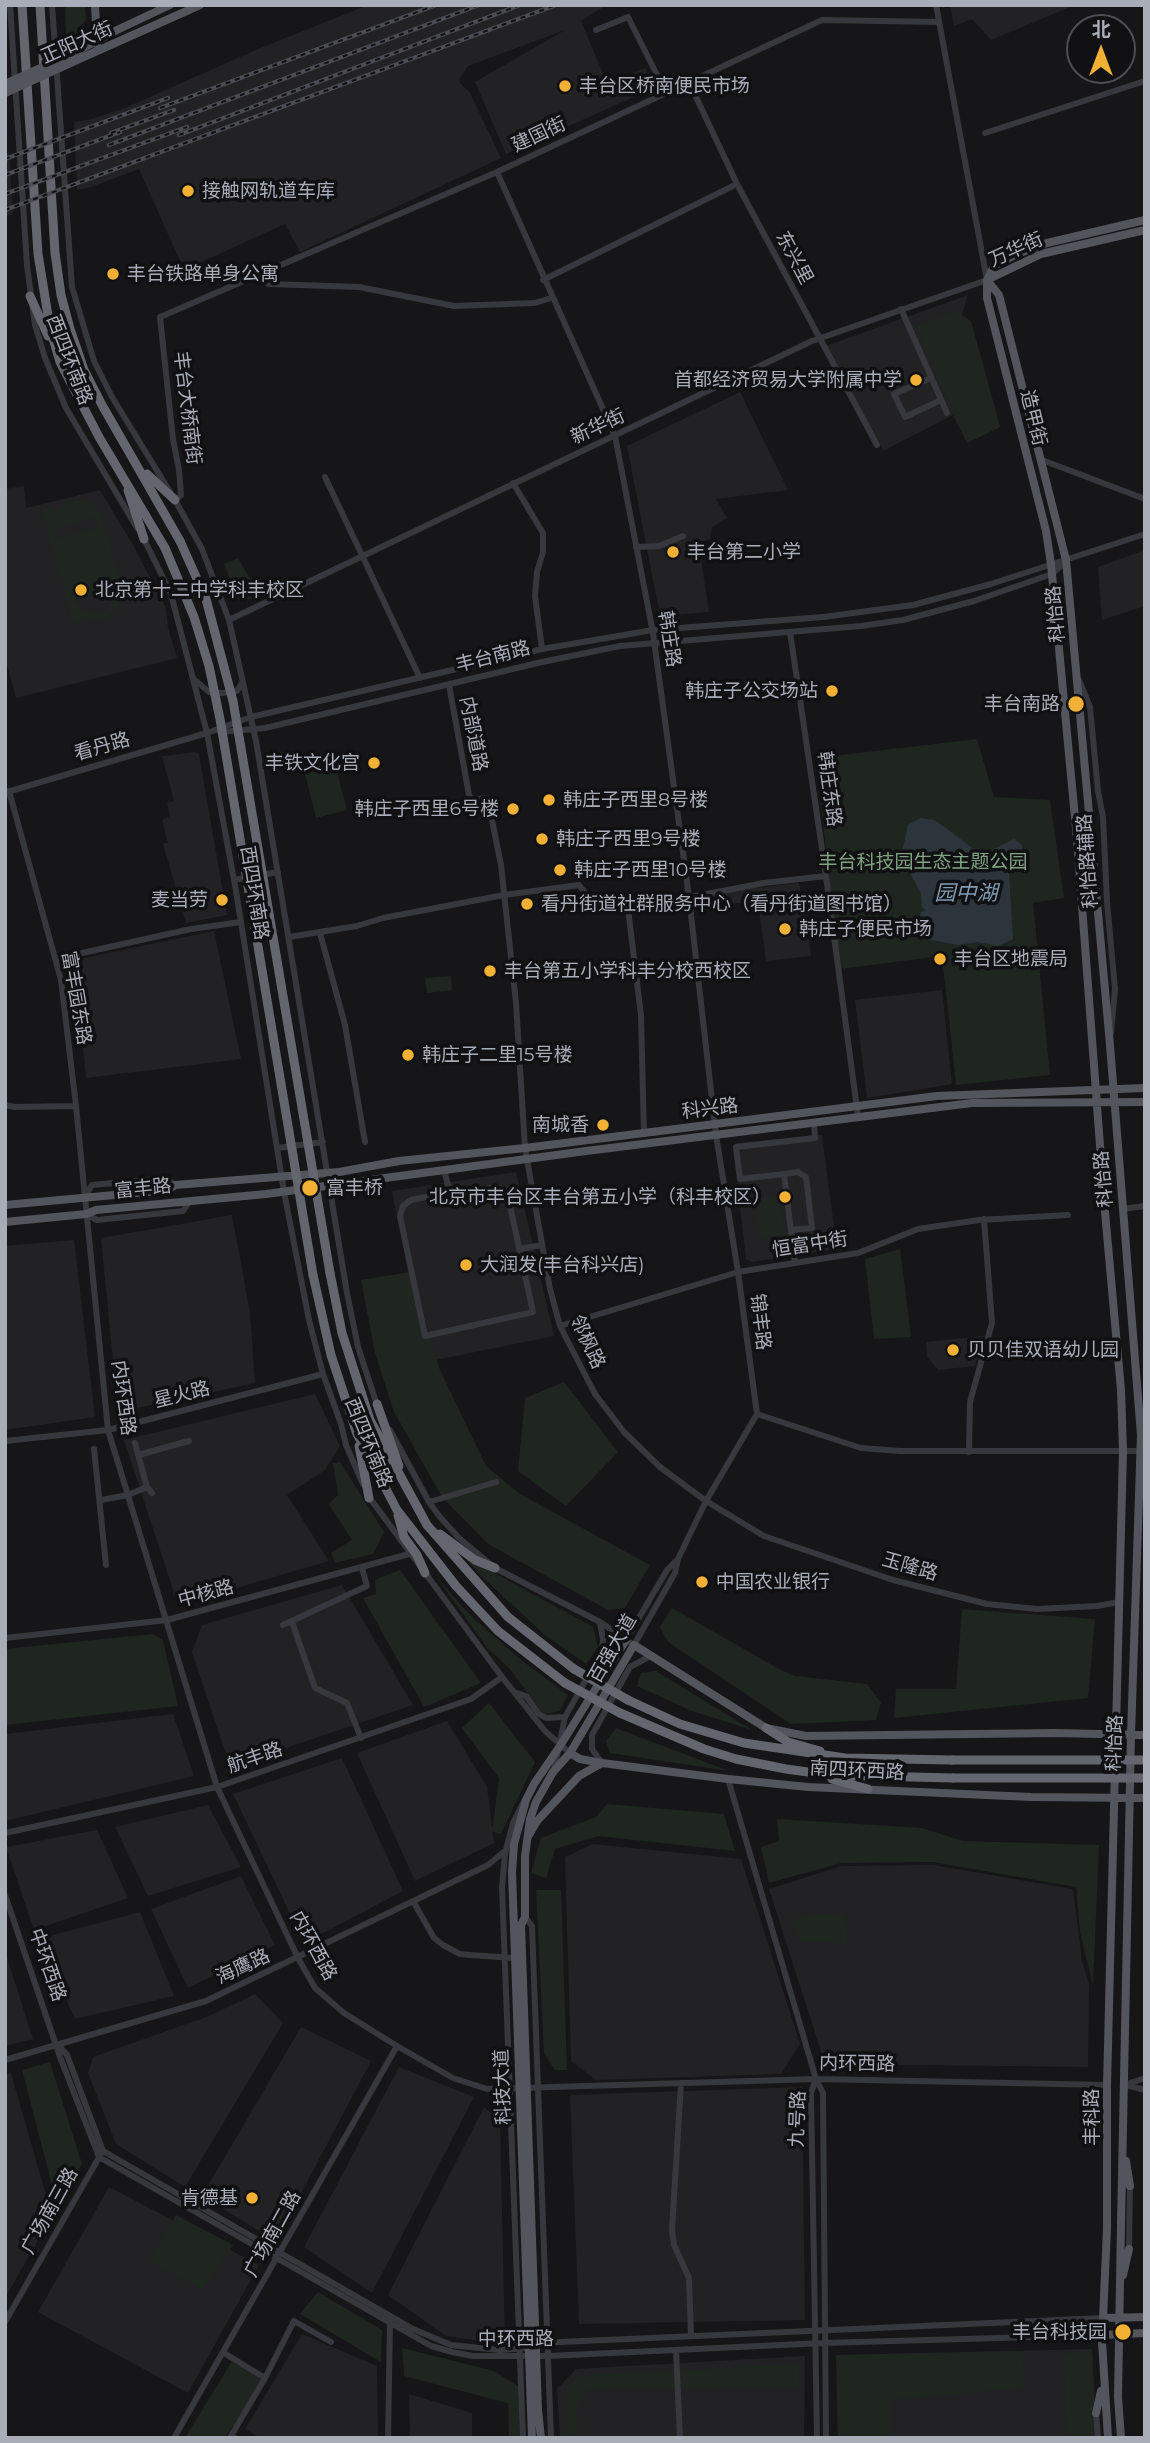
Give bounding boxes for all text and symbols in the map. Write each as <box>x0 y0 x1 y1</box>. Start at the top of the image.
north arrow <box>1066 14 1136 84</box>
street label: 正阳大街 <box>38 17 116 69</box>
text: 北 <box>1091 18 1111 41</box>
place label: 丰台区桥南便民市场 <box>579 75 750 97</box>
marker: 丰台区桥南便民市场 <box>557 78 573 94</box>
street label: 建国街 <box>508 113 570 157</box>
place label: 接触网轨道车库 <box>202 180 335 202</box>
marker: 接触网轨道车库 <box>180 183 196 199</box>
street label: 东兴里 <box>771 227 817 289</box>
street label: 万华街 <box>985 228 1047 272</box>
place label: 丰台铁路单身公寓 <box>127 263 279 285</box>
marker: 丰台铁路单身公寓 <box>105 266 121 282</box>
street label: 西四环南路 <box>41 312 97 408</box>
street label: 丰台大桥南街 <box>169 350 205 466</box>
place label: 首都经济贸易大学附属中学 <box>674 369 902 391</box>
marker: 首都经济贸易大学附属中学 <box>908 372 924 388</box>
street label: 造甲街 <box>1015 388 1051 448</box>
street label: 新华街 <box>567 405 629 449</box>
place label: 丰台第二小学 <box>687 541 801 563</box>
marker: 丰台第二小学 <box>665 544 681 560</box>
place label: 北京第十二中学科丰校区 <box>95 579 304 601</box>
marker: 北京第十二中学科丰校区 <box>73 582 89 598</box>
street label: 科怡路 <box>1042 585 1070 643</box>
street label: 韩庄路 <box>653 609 685 669</box>
street label: 丰台南路 <box>453 637 533 677</box>
place label: 韩庄子公交场站 <box>685 680 818 702</box>
marker: 韩庄子公交场站 <box>824 683 840 699</box>
place label: 丰台南路 <box>984 693 1060 715</box>
marker: 丰台南路 <box>1066 694 1086 714</box>
street label: 内部道路 <box>455 695 491 773</box>
street label: 看丹路 <box>71 728 133 766</box>
street label: 韩庄东路 <box>812 750 846 828</box>
place label: 丰铁文化宫 <box>265 752 360 774</box>
marker: 丰铁文化宫 <box>366 755 382 771</box>
place label: 韩庄子西里8号楼 <box>563 789 708 811</box>
marker: 韩庄子西里8号楼 <box>541 792 557 808</box>
place label: 韩庄子西里6号楼 <box>354 798 499 820</box>
marker: 韩庄子西里6号楼 <box>505 801 521 817</box>
street label: 科怡路辅路 <box>1073 813 1103 909</box>
place label: 韩庄子西里9号楼 <box>556 828 701 850</box>
marker: 韩庄子西里9号楼 <box>534 831 550 847</box>
street label: 西四环南路 <box>235 844 273 942</box>
park label: 丰台科技园生态主题公园 <box>819 851 1027 873</box>
place label: 韩庄子西里10号楼 <box>574 859 726 881</box>
marker: 韩庄子西里10号楼 <box>552 862 568 878</box>
water label: 园中湖 <box>935 881 997 907</box>
place label: 麦当劳 <box>151 889 208 911</box>
marker: 麦当劳 <box>214 892 230 908</box>
place label: 看丹街道社群服务中心（看丹街道图书馆） <box>541 893 902 915</box>
marker: 看丹街道社群服务中心（看丹街道图书馆） <box>519 896 535 912</box>
place label: 韩庄子便民市场 <box>799 918 932 940</box>
marker: 韩庄子便民市场 <box>777 921 793 937</box>
place label: 丰台区地震局 <box>954 948 1068 970</box>
street label: 富丰园东路 <box>57 949 95 1047</box>
marker: 丰台区地震局 <box>932 951 948 967</box>
place label: 丰台第五小学科丰分校西校区 <box>504 960 751 982</box>
marker: 丰台第五小学科丰分校西校区 <box>482 963 498 979</box>
place label: 韩庄子二里15号楼 <box>422 1044 573 1066</box>
marker: 韩庄子二里15号楼 <box>400 1047 416 1063</box>
street label: 科兴路 <box>680 1094 740 1124</box>
place label: 南城香 <box>532 1114 589 1136</box>
marker: 南城香 <box>595 1117 611 1133</box>
street label: 科怡路 <box>1090 1150 1118 1208</box>
street label: 富丰路 <box>113 1175 173 1203</box>
place label: 富丰桥 <box>326 1177 383 1199</box>
marker: 富丰桥 <box>300 1178 320 1198</box>
place label: 北京市丰台区丰台第五小学（科丰校区） <box>429 1186 771 1208</box>
marker: 北京市丰台区丰台第五小学（科丰校区） <box>777 1189 793 1205</box>
street label: 恒富中街 <box>771 1228 849 1262</box>
place label: 大润发(丰台科兴店) <box>480 1254 645 1276</box>
marker: 大润发(丰台科兴店) <box>458 1257 474 1273</box>
street label: 锦丰路 <box>745 1292 775 1352</box>
street label: 邻枫路 <box>565 1311 609 1373</box>
place label: 贝贝佳双语幼儿园 <box>967 1339 1119 1361</box>
marker: 贝贝佳双语幼儿园 <box>945 1342 961 1358</box>
street label: 内环西路 <box>106 1359 140 1437</box>
street label: 星火路 <box>152 1377 212 1413</box>
street label: 西四环南路 <box>340 1395 396 1491</box>
street label: 玉隆路 <box>879 1548 941 1586</box>
place label: 中国农业银行 <box>716 1571 830 1593</box>
marker: 中国农业银行 <box>694 1574 710 1590</box>
street label: 中核路 <box>176 1576 236 1612</box>
street label: 百强大道 <box>584 1610 642 1688</box>
street label: 科怡路 <box>1103 1714 1127 1772</box>
street label: 航丰路 <box>224 1738 286 1778</box>
street label: 南四环西路 <box>809 1757 905 1785</box>
street label: 内环西路 <box>285 1907 341 1985</box>
street label: 中环西路 <box>24 1925 70 2005</box>
street label: 海鹰路 <box>212 1945 274 1989</box>
street label: 科技大道 <box>490 2049 516 2125</box>
street label: 内环西路 <box>819 2052 895 2076</box>
street label: 丰科路 <box>1081 2089 1103 2145</box>
street label: 九号路 <box>786 2090 810 2148</box>
street label: 广场南三路 <box>17 2164 83 2258</box>
place label: 肯德基 <box>181 2187 238 2209</box>
street label: 广场南二路 <box>240 2187 306 2281</box>
marker: 肯德基 <box>244 2190 260 2206</box>
place label: 丰台科技园 <box>1012 2321 1107 2343</box>
marker: 丰台科技园 <box>1113 2322 1133 2342</box>
street label: 中环西路 <box>478 2328 554 2350</box>

